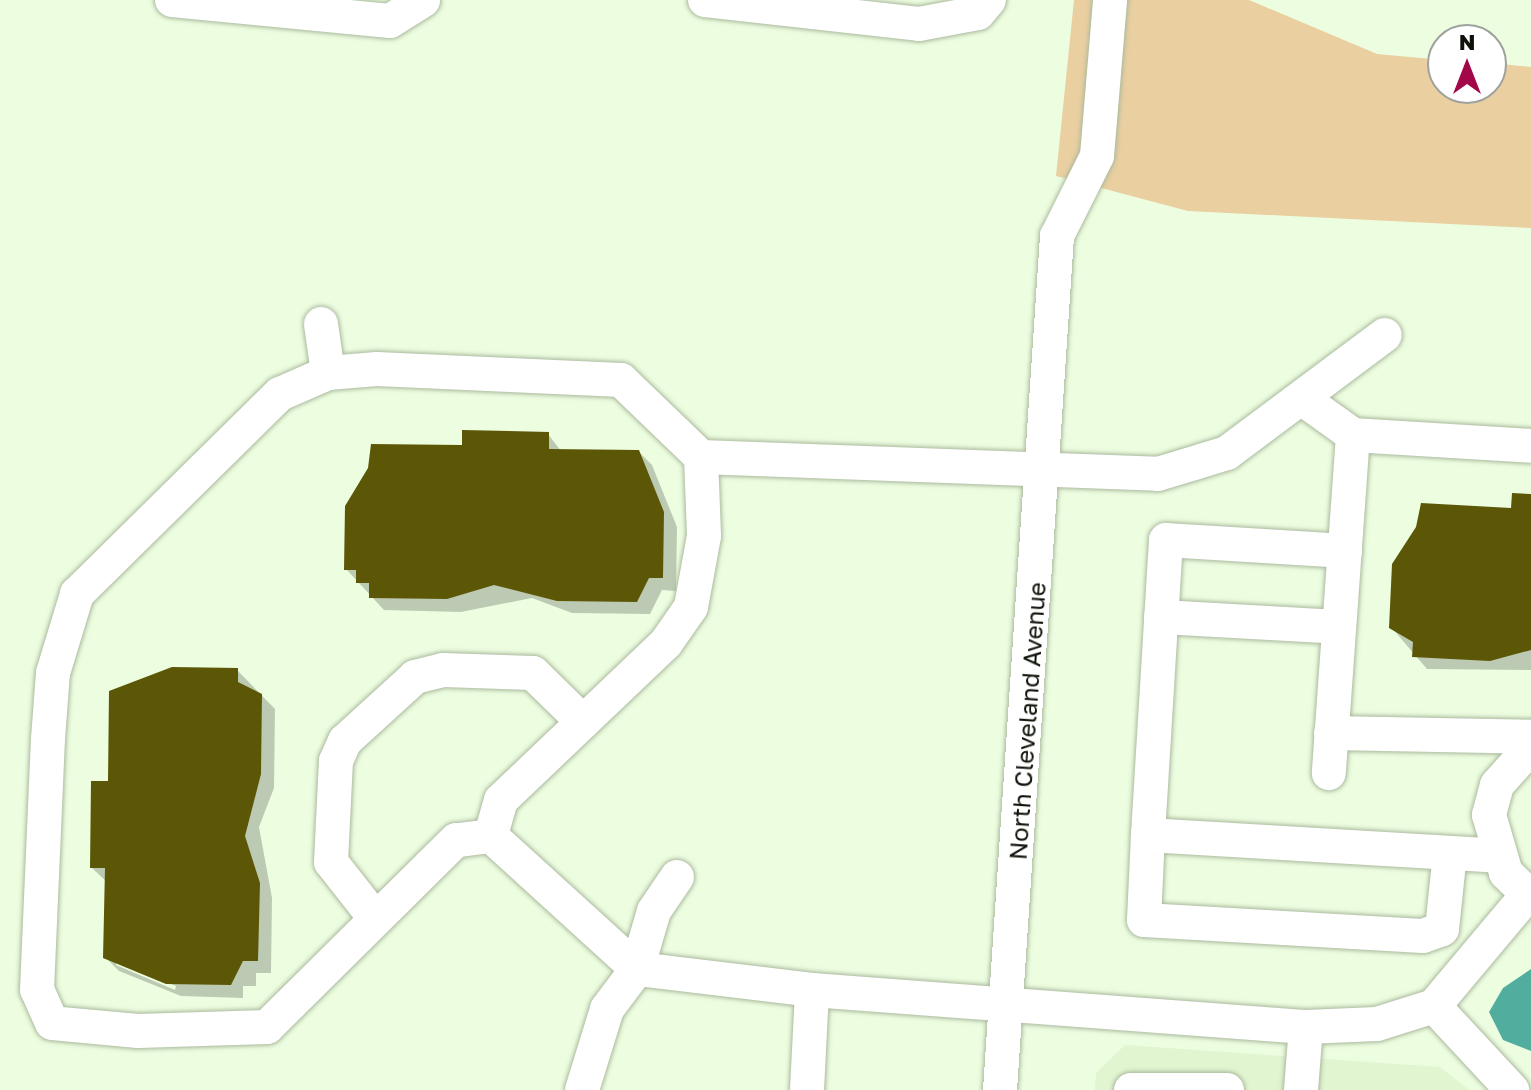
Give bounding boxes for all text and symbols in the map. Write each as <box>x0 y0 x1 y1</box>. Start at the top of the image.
north arrow <box>1427 24 1507 104</box>
text: N <box>1459 28 1475 55</box>
street label: North Cleveland Avenue <box>1003 581 1051 861</box>

